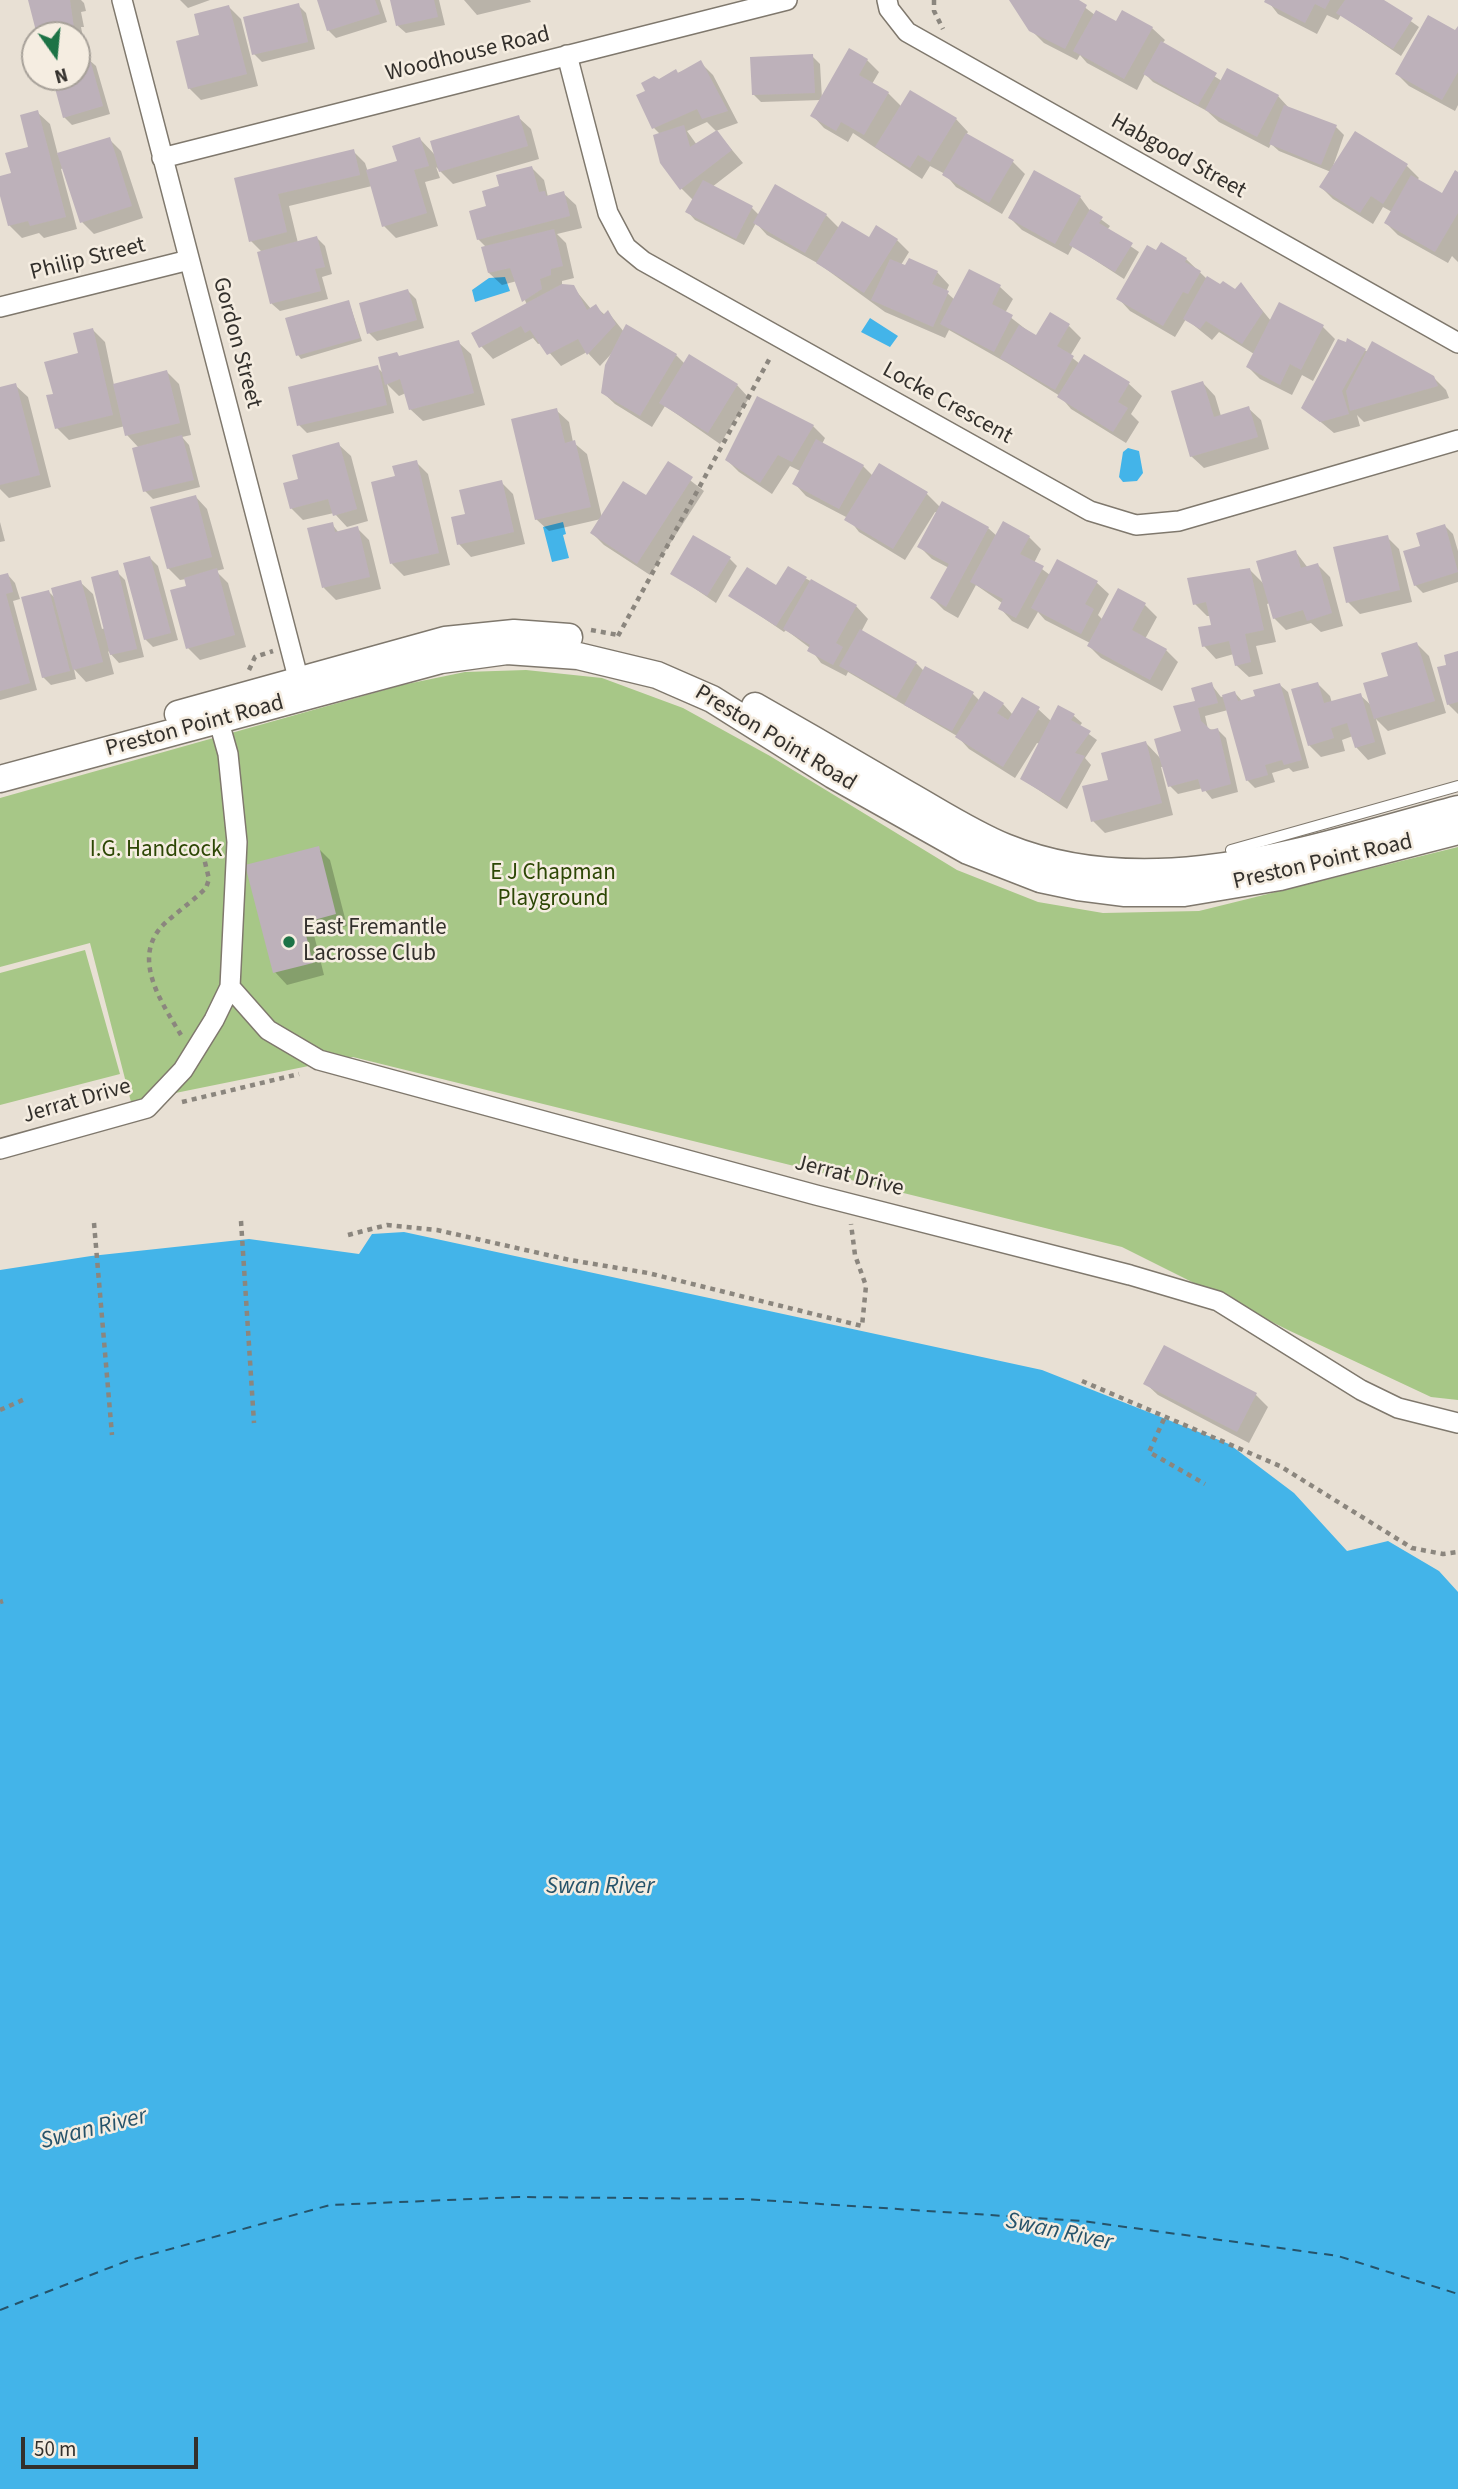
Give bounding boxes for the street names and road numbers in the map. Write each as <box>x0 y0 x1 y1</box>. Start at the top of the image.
street label: Woodhouse Road <box>383 21 553 89</box>
street label: Habgood Street <box>1105 108 1251 206</box>
street label: Philip Street <box>28 232 148 288</box>
street label: Gordon Street <box>205 274 267 412</box>
street label: Locke Crescent <box>877 357 1017 451</box>
street label: Preston Point Road <box>689 680 861 798</box>
street label: Preston Point Road <box>103 690 287 764</box>
street label: Preston Point Road <box>1231 829 1415 897</box>
street label: Jerrat Drive <box>20 1073 134 1131</box>
street label: Jerrat Drive <box>792 1150 906 1204</box>

